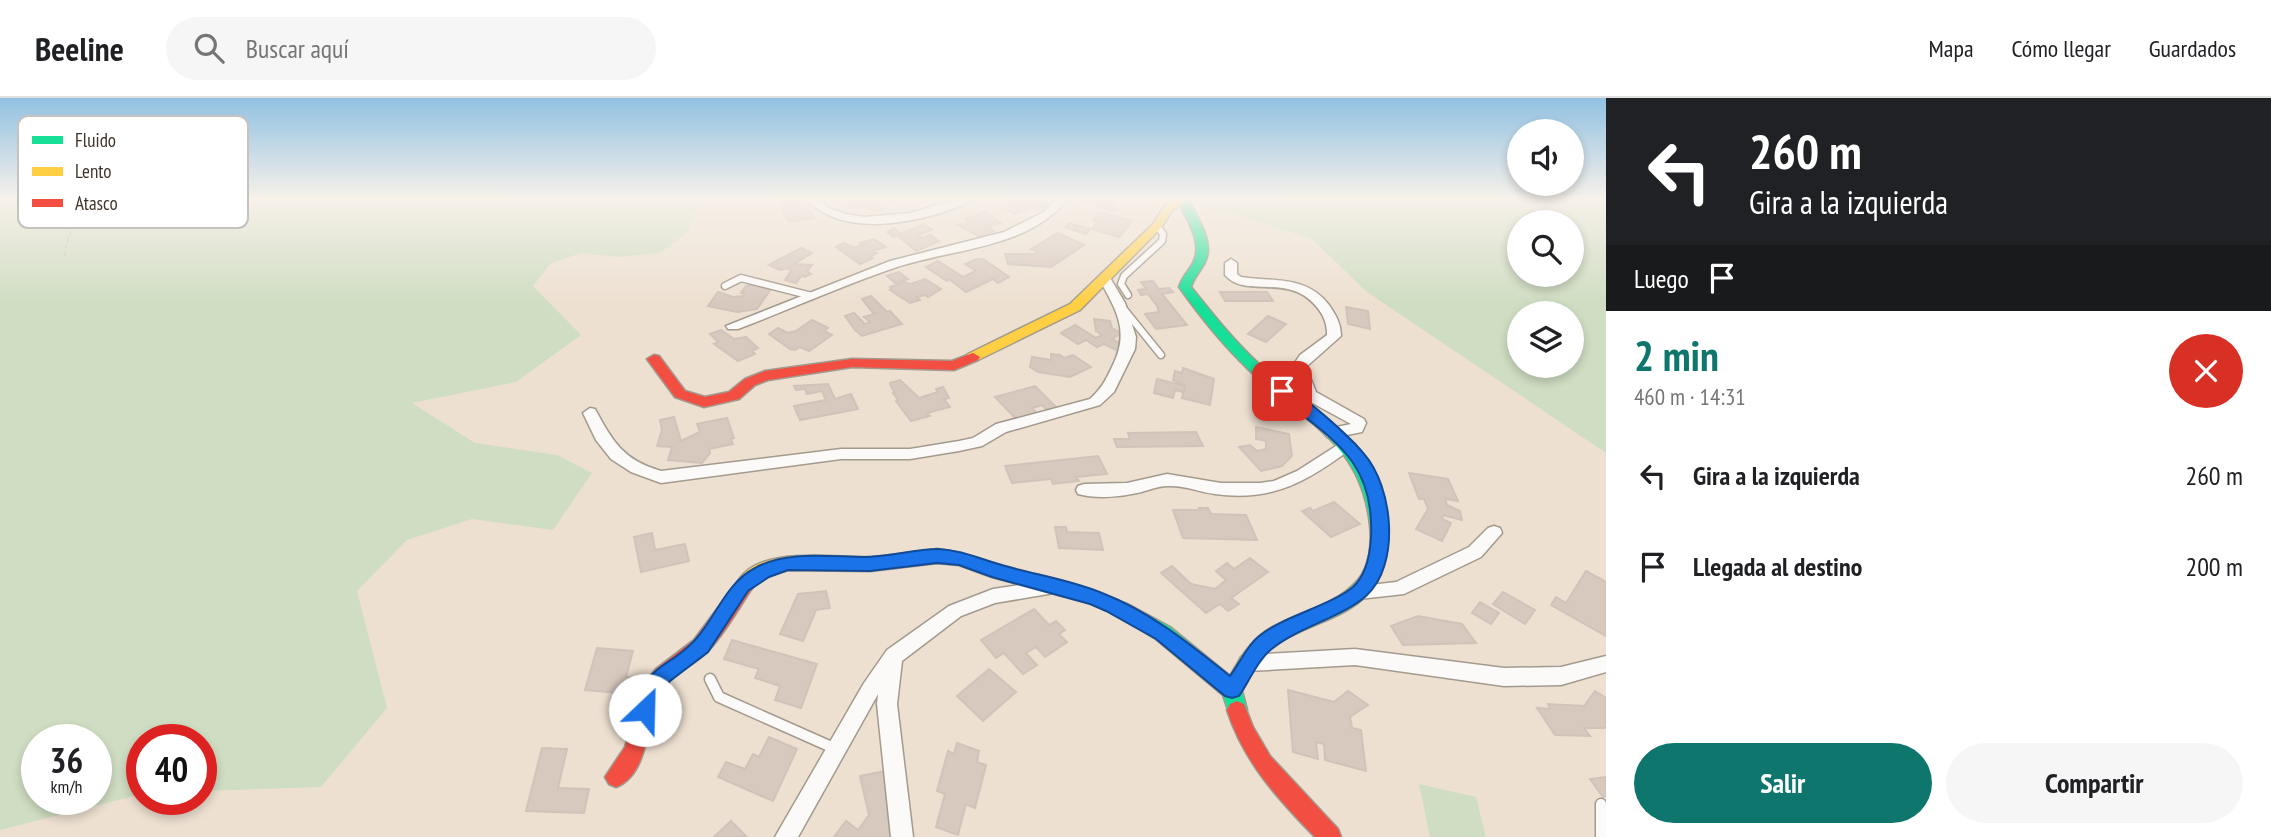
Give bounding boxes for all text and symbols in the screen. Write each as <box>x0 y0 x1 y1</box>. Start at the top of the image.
search box <box>166 17 656 80</box>
text: Beeline <box>35 27 124 70</box>
icon: search <box>190 29 228 67</box>
text: Buscar aquí <box>246 32 349 65</box>
text: Mapa <box>1929 33 1974 64</box>
text: Cómo llegar <box>2012 33 2111 64</box>
text: Guardados <box>2149 33 2236 64</box>
legend <box>18 116 248 228</box>
map controls <box>1507 119 1584 378</box>
button: sound <box>1507 119 1584 196</box>
text: 260 m <box>1749 119 1862 183</box>
icon: left <box>1634 126 1725 217</box>
text: Fluido <box>75 128 116 152</box>
text: Lento <box>75 159 112 183</box>
text: Gira a la izquierda <box>1749 181 1948 223</box>
text: Atasco <box>75 191 118 215</box>
button: search <box>1507 210 1584 287</box>
icon: arrive <box>1703 259 1741 297</box>
text: Luego <box>1634 262 1689 295</box>
button: layers <box>1507 301 1584 378</box>
text: 2 min <box>1634 328 1719 383</box>
button: close <box>2169 334 2243 408</box>
pin <box>1252 361 1312 421</box>
icon: arrive <box>1263 372 1301 410</box>
text: 460 m · 14:31 <box>1634 382 1746 411</box>
icon: left <box>1634 457 1672 495</box>
text: Gira a la izquierda <box>1693 459 1860 492</box>
text: 260 m <box>2185 459 2243 492</box>
icon: arrive <box>1634 548 1672 586</box>
text: Llegada al destino <box>1693 550 1862 583</box>
text: 200 m <box>2185 550 2243 583</box>
position arrow <box>608 673 682 747</box>
speed limit sign: 40 <box>126 724 217 815</box>
text: 36 <box>50 737 83 783</box>
button: Salir <box>1634 743 1932 823</box>
button: Compartir <box>1946 743 2243 823</box>
text: km/h <box>51 775 82 798</box>

